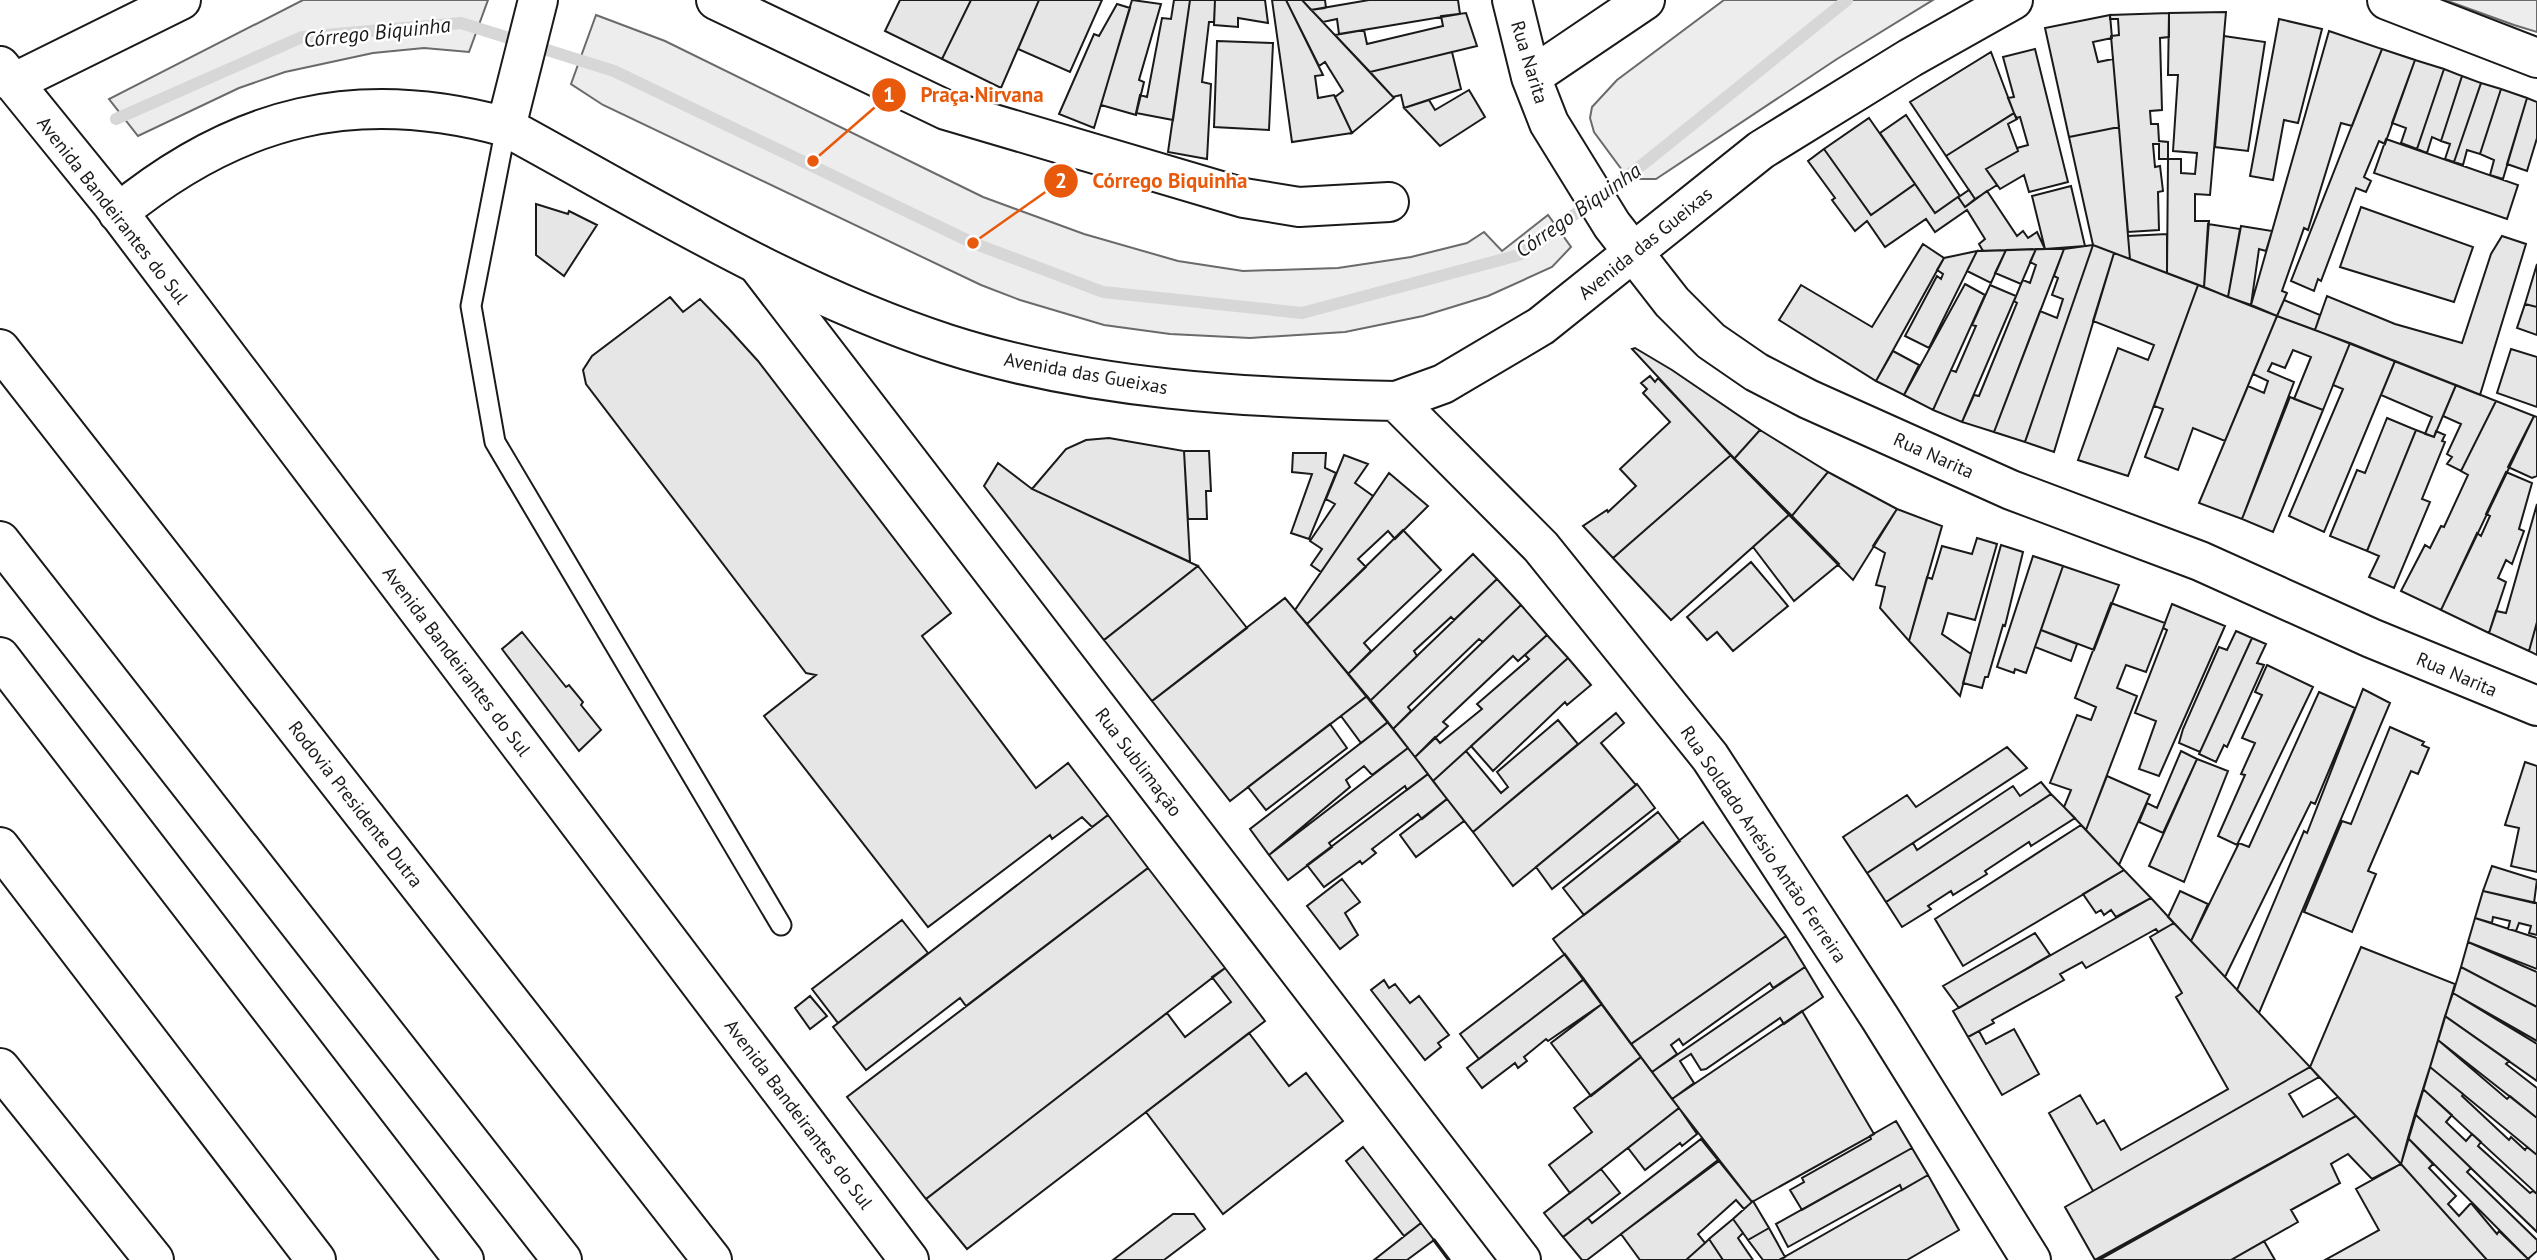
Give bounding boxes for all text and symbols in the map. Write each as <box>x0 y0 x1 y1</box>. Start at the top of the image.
water label: Córrego Biquinha <box>302 11 452 53</box>
street label: Rua Narita <box>1506 18 1554 106</box>
callout: Praça Nirvana <box>872 74 1058 116</box>
text: 1 <box>883 81 895 108</box>
text: Praça Nirvana <box>920 81 1044 108</box>
street label: Avenida Bandeirantes do Sul <box>32 111 194 309</box>
water label: Córrego Biquinha <box>1510 156 1647 263</box>
callout: Córrego Biquinha <box>1043 160 1261 202</box>
text: 2 <box>1055 167 1067 194</box>
text: Córrego Biquinha <box>1093 167 1247 194</box>
street label: Avenida das Gueixas <box>1573 182 1717 304</box>
street label: Avenida das Gueixas <box>1002 347 1170 399</box>
street label: Rua Narita <box>1890 427 1978 483</box>
street label: Avenida Bandeirantes do Sul <box>378 561 537 761</box>
street label: Rua Narita <box>2413 646 2501 702</box>
street label: Rua Sublimação <box>1090 703 1188 821</box>
street label: Rodovia Presidente Dutra <box>283 716 429 892</box>
street label: Rua Soldado Anésio Antão Ferreira <box>1676 721 1852 967</box>
street label: Avenida Bandeirantes do Sul <box>720 1014 879 1214</box>

